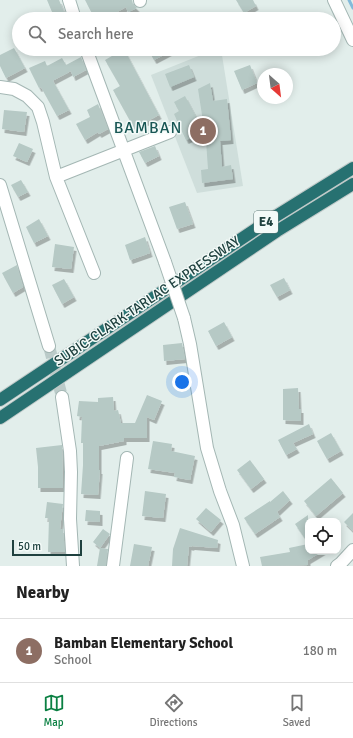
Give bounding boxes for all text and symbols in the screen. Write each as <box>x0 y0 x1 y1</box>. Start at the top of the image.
search box <box>12 12 341 56</box>
icon: search <box>26 23 48 45</box>
text: Search here <box>58 25 134 43</box>
north arrow <box>257 68 293 104</box>
pin: 1 <box>190 116 216 146</box>
district label: BAMBAN <box>114 118 182 138</box>
road number: E4 <box>254 211 278 233</box>
street label: SUBIC-CLARK-TARLAC EXPRESSWAY <box>51 232 243 370</box>
your location <box>172 372 192 392</box>
map controls <box>305 518 341 554</box>
button: locate <box>305 518 341 554</box>
scale bar <box>12 538 82 557</box>
text: 50 m <box>18 540 41 553</box>
text: Nearby <box>16 582 69 603</box>
text: Bamban Elementary School <box>54 634 233 652</box>
text: 1 <box>25 643 33 659</box>
text: 180 m <box>303 643 337 659</box>
text: School <box>54 652 92 668</box>
tab: Map <box>43 692 65 729</box>
tab: Directions <box>150 692 198 729</box>
tab: Saved <box>283 692 310 729</box>

